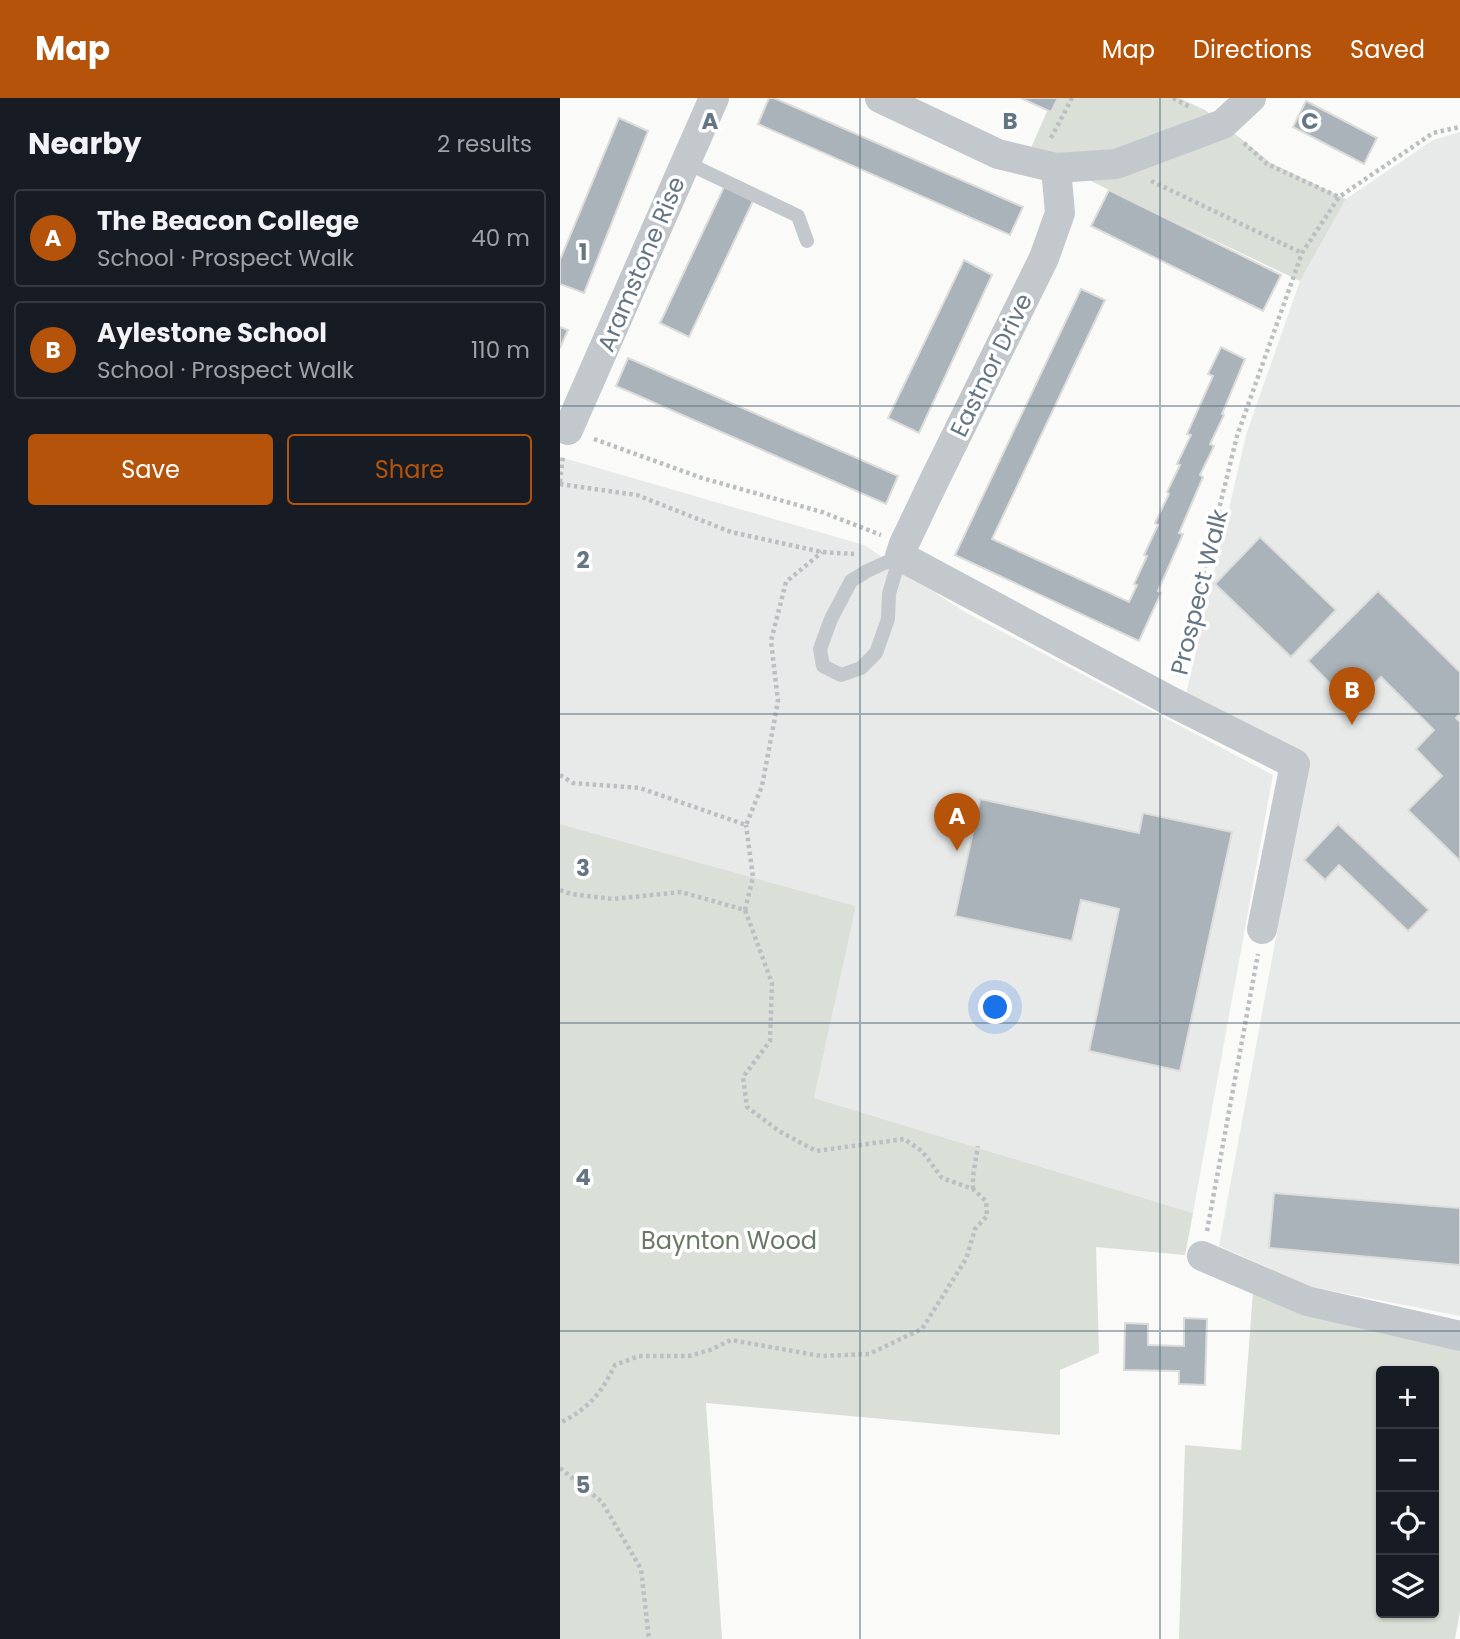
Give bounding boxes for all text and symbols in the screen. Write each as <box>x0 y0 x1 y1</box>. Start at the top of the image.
text: Map <box>35 25 110 72</box>
text: Map <box>1102 33 1155 66</box>
text: Directions <box>1193 33 1312 66</box>
text: Saved <box>1350 33 1425 66</box>
text: A <box>702 105 719 137</box>
text: B <box>1002 105 1018 137</box>
text: C <box>1301 105 1319 137</box>
text: Nearby <box>28 122 142 165</box>
text: 2 results <box>437 128 532 160</box>
street label: Aramstone Rise <box>589 171 693 357</box>
text: The Beacon College <box>97 203 359 239</box>
text: A <box>45 222 61 254</box>
text: 40 m <box>471 222 530 254</box>
text: 1 <box>579 236 587 268</box>
text: School · Prospect Walk <box>97 242 354 274</box>
street label: Eastnor Drive <box>942 288 1040 442</box>
text: Aylestone School <box>97 315 327 351</box>
text: B <box>45 334 61 366</box>
text: 110 m <box>471 334 530 366</box>
text: School · Prospect Walk <box>97 354 354 386</box>
button: Save <box>28 434 273 505</box>
button: Share <box>287 434 532 505</box>
street label: Prospect Walk <box>1162 505 1236 678</box>
text: 2 <box>576 544 590 576</box>
pin: B <box>1329 667 1375 725</box>
pin: A <box>934 793 980 851</box>
text: 3 <box>576 852 590 884</box>
your location <box>978 990 1012 1024</box>
text: 4 <box>575 1161 591 1193</box>
park label: Baynton Wood <box>641 1224 817 1257</box>
map controls <box>1376 1366 1439 1618</box>
button: + <box>1376 1366 1439 1429</box>
button: − <box>1376 1429 1439 1492</box>
text: 5 <box>576 1469 590 1501</box>
button: locate <box>1376 1492 1439 1555</box>
button: layers <box>1376 1555 1439 1618</box>

